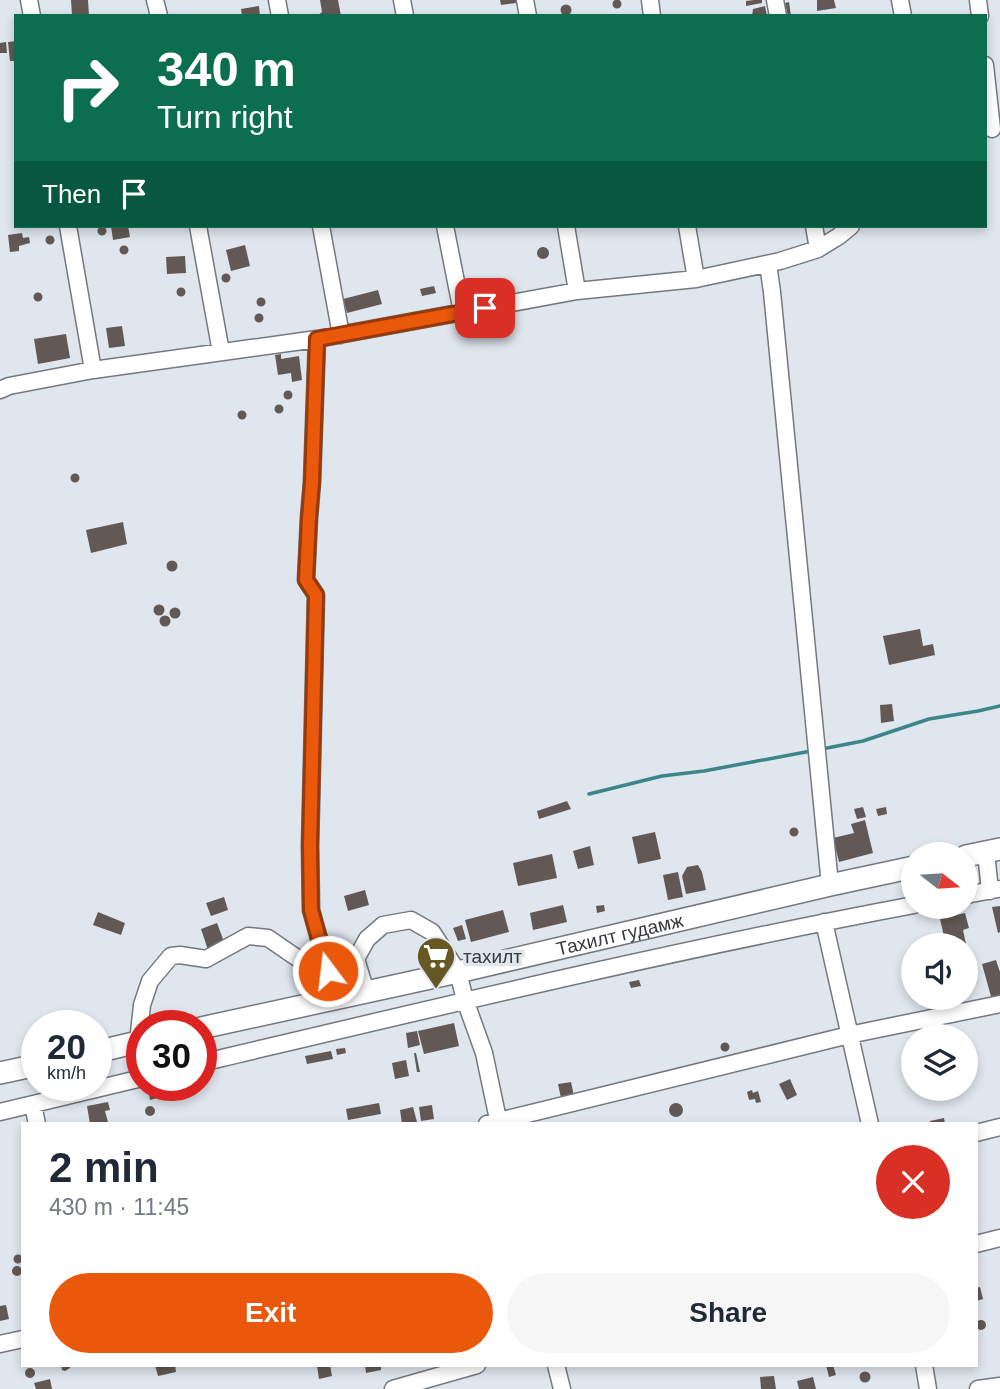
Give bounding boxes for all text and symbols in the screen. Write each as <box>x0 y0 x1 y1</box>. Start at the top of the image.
icon: right <box>42 42 133 133</box>
text: 340 m <box>157 42 296 96</box>
text: Turn right <box>157 99 293 135</box>
icon: arrive <box>115 175 153 213</box>
text: Then <box>42 179 101 209</box>
pin <box>455 278 515 338</box>
icon: arrive <box>466 289 504 327</box>
north arrow <box>901 842 978 919</box>
map controls <box>901 842 978 1101</box>
street label: Тахилт гудамж <box>554 910 686 960</box>
button: sound <box>901 933 978 1010</box>
position arrow <box>291 934 365 1008</box>
supermarket icon: тахилт <box>415 935 457 990</box>
place label: тахилт <box>463 946 522 967</box>
speed limit sign: 30 <box>126 1010 217 1101</box>
button: layers <box>901 1024 978 1101</box>
text: 20 <box>47 1027 86 1066</box>
text: km/h <box>47 1063 86 1083</box>
text: 2 min <box>49 1144 159 1191</box>
button: close <box>876 1145 950 1219</box>
text: 430 m · 11:45 <box>49 1194 189 1220</box>
button: Exit <box>49 1273 493 1353</box>
button: Share <box>507 1273 950 1353</box>

